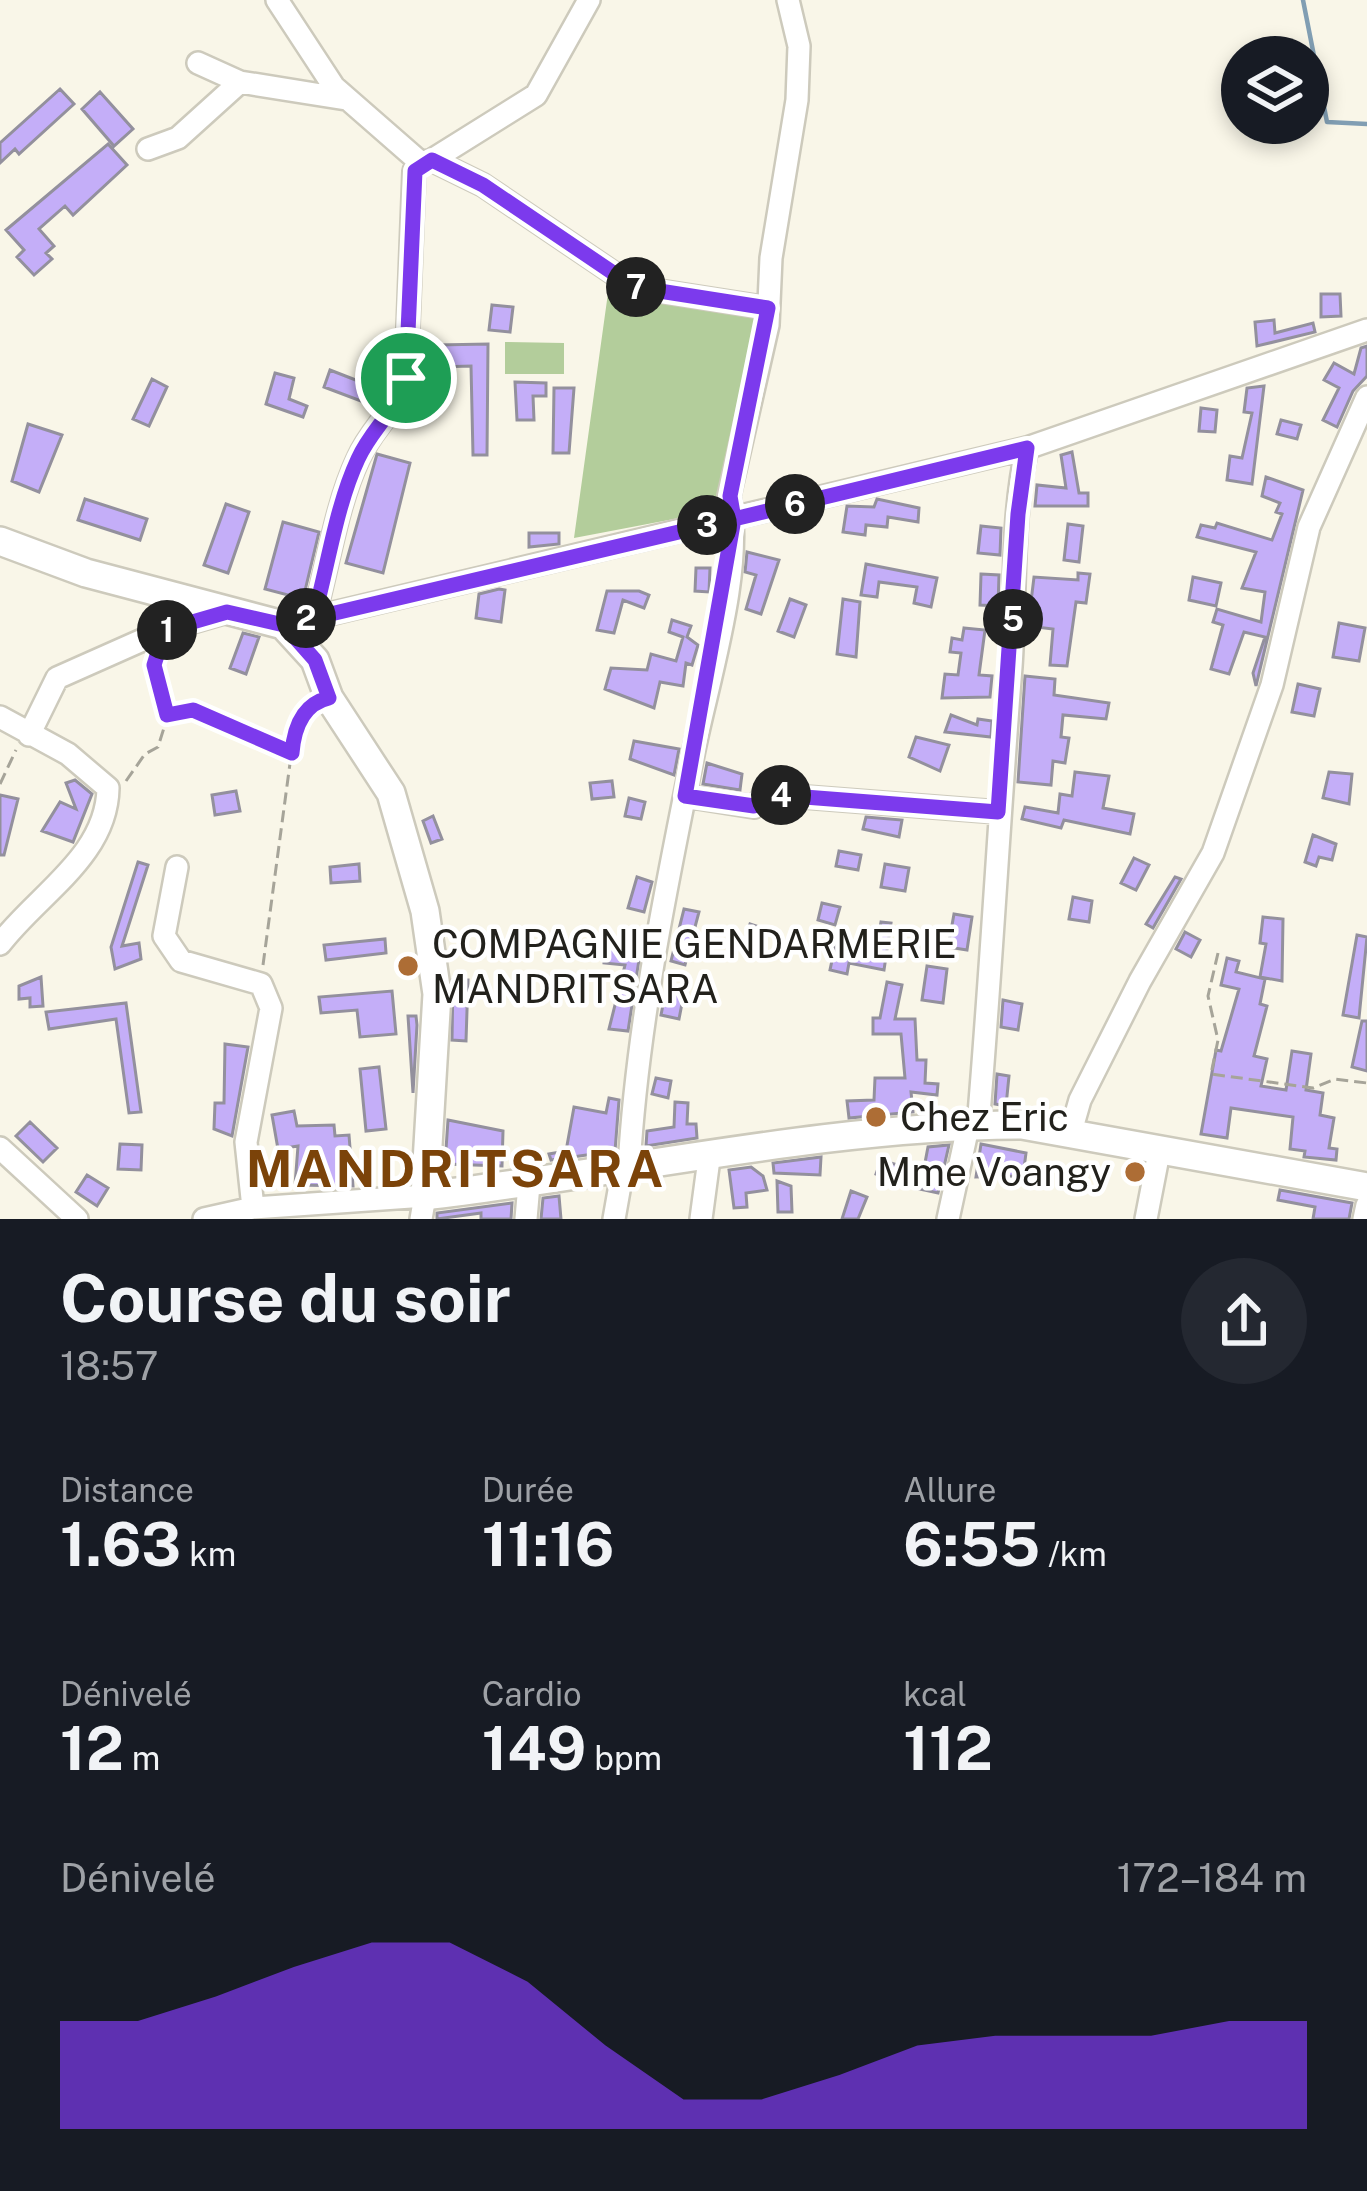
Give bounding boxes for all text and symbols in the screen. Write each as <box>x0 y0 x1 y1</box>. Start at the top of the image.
map controls <box>1221 36 1329 144</box>
button: layers <box>1221 36 1329 144</box>
pin: 7 <box>606 257 666 317</box>
text: 7 <box>626 268 646 306</box>
pin <box>355 327 457 429</box>
icon: arrive <box>373 345 439 411</box>
pin: 6 <box>765 474 825 534</box>
text: 6 <box>784 485 806 523</box>
pin: 3 <box>677 495 737 555</box>
text: 3 <box>696 506 718 544</box>
pin: 2 <box>276 588 336 648</box>
pin: 5 <box>983 589 1043 649</box>
text: 2 <box>296 599 316 637</box>
pin: 1 <box>137 600 197 660</box>
text: 5 <box>1002 600 1024 638</box>
text: 1 <box>160 611 174 649</box>
pin: 4 <box>751 765 811 825</box>
text: 4 <box>770 776 792 814</box>
place label: COMPAGNIE GENDARMERIE MANDRITSARA <box>432 921 957 1012</box>
marker: COMPAGNIE GENDARMERIE MANDRITSARA <box>395 953 421 979</box>
place label: Chez Eric <box>900 1094 1069 1140</box>
marker: Chez Eric <box>863 1104 889 1130</box>
district label: MANDRITSARA <box>246 1139 666 1198</box>
place label: Mme Voangy <box>877 1149 1111 1195</box>
marker: Mme Voangy <box>1122 1159 1148 1185</box>
button: share <box>1181 1258 1307 1384</box>
text: Course du soir <box>60 1259 511 1337</box>
text: 18:57 <box>60 1343 158 1389</box>
text: Distance <box>60 1471 194 1509</box>
text: Durée <box>482 1471 574 1509</box>
text: Allure <box>903 1471 996 1509</box>
text: 1.63 <box>60 1509 181 1580</box>
text: 11:16 <box>482 1509 615 1580</box>
text: 6:55 <box>903 1509 1040 1580</box>
text: km <box>181 1535 236 1573</box>
text: /km <box>1040 1535 1107 1573</box>
text: Dénivelé <box>60 1675 192 1713</box>
text: Cardio <box>482 1675 582 1713</box>
text: kcal <box>903 1675 967 1713</box>
text: 12 <box>60 1713 124 1784</box>
text: 149 <box>482 1713 586 1784</box>
text: 112 <box>903 1713 993 1784</box>
text: m <box>124 1739 160 1777</box>
text: bpm <box>586 1739 662 1777</box>
text: Dénivelé <box>60 1855 216 1901</box>
text: 172–184 m <box>1117 1855 1307 1901</box>

